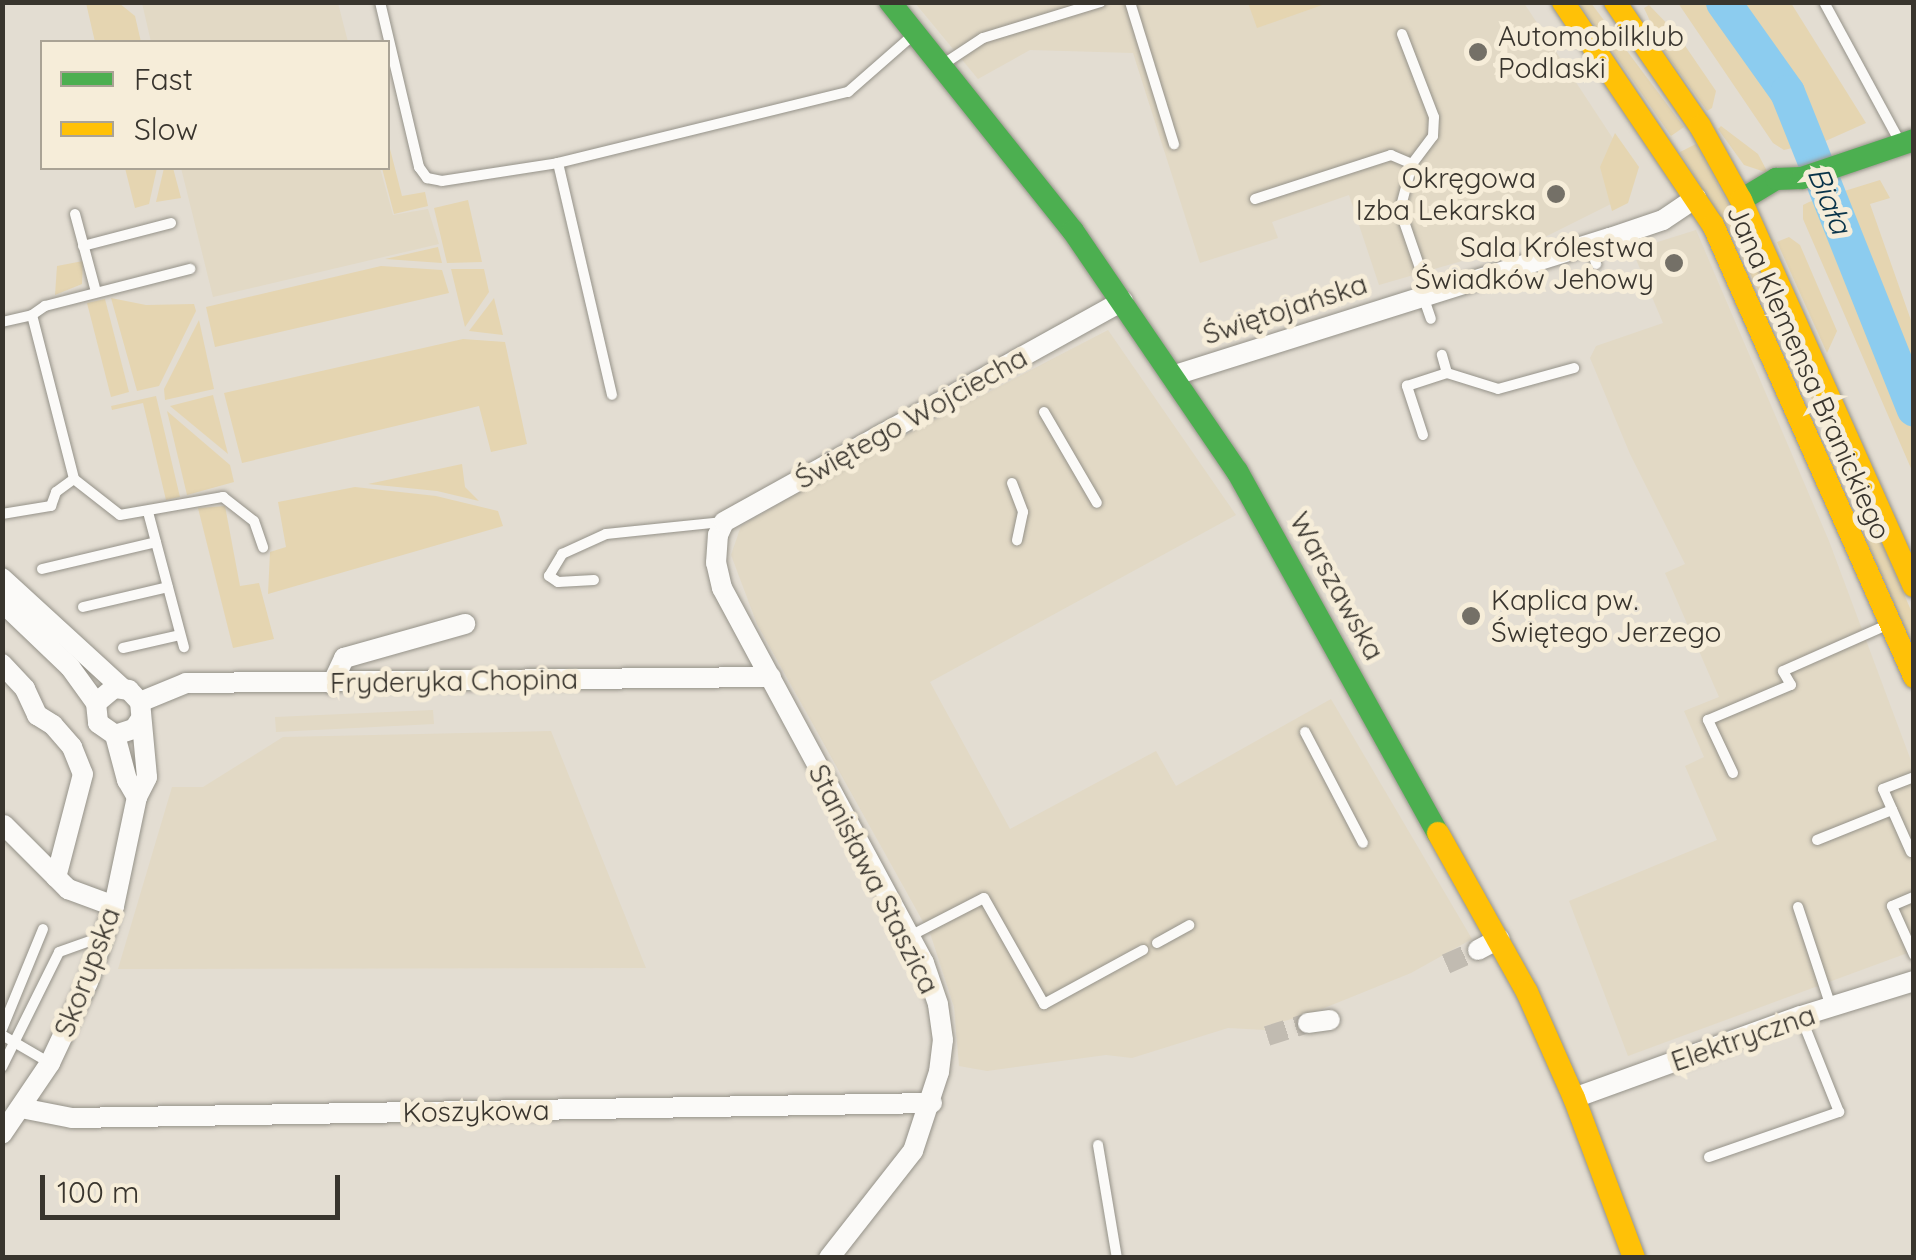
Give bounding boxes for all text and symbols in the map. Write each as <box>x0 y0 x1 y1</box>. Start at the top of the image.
place label: Automobilklub Podlaski <box>1498 19 1684 85</box>
legend <box>40 40 390 170</box>
marker: Automobilklub Podlaski <box>1467 41 1489 63</box>
text: Fast <box>134 60 193 98</box>
text: Slow <box>134 110 198 148</box>
place label: Okręgowa Izba Lekarska <box>1356 161 1536 227</box>
water label: Biała <box>1800 161 1860 239</box>
marker: Okręgowa Izba Lekarska <box>1545 183 1567 205</box>
street label: Jana Klemensa Branickiego <box>1720 199 1898 545</box>
place label: Sala Królestwa Świadków Jehowy <box>1415 230 1654 296</box>
marker: Sala Królestwa Świadków Jehowy <box>1663 252 1685 274</box>
street label: Świętojańska <box>1199 267 1371 351</box>
street label: Świętego Wojciecha <box>789 340 1033 496</box>
street label: Warszawska <box>1283 506 1391 666</box>
place label: Kaplica pw. Świętego Jerzego <box>1491 583 1721 649</box>
marker: Kaplica pw. Świętego Jerzego <box>1460 605 1482 627</box>
street label: Fryderyka Chopina <box>330 662 578 700</box>
street label: Stanisława Staszica <box>802 759 946 999</box>
street label: Skorupska <box>47 903 127 1041</box>
street label: Elektryczna <box>1667 998 1819 1078</box>
street label: Koszykowa <box>402 1093 550 1129</box>
scale bar <box>45 1155 345 1217</box>
text: 100 m <box>57 1173 139 1211</box>

